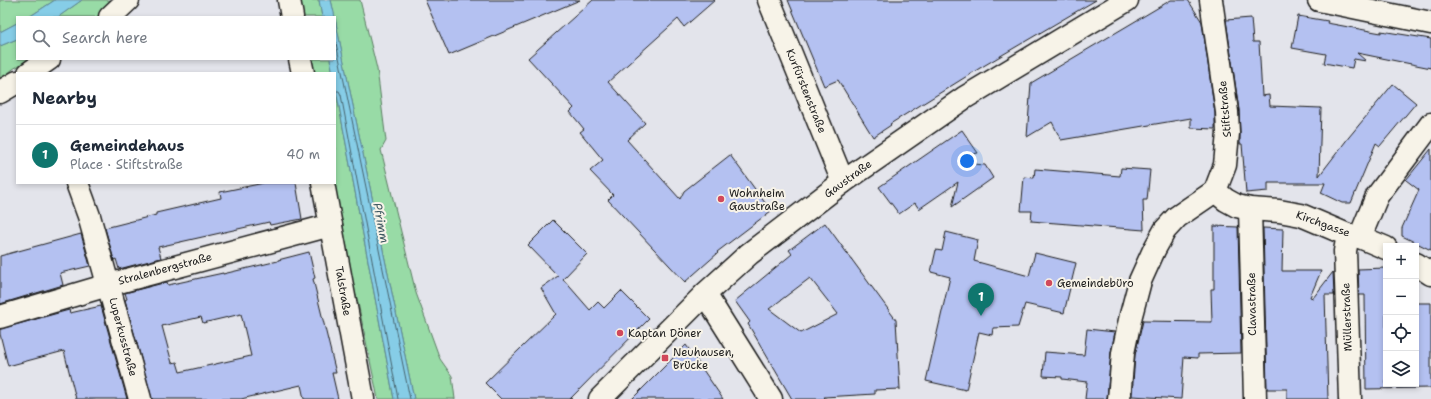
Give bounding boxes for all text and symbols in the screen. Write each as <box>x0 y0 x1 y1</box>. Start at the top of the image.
search box <box>16 16 336 60</box>
icon: search <box>30 27 52 49</box>
text: Search here <box>62 28 148 48</box>
street label: Kurfürstenstraße <box>782 47 830 135</box>
street label: Stiftstraße <box>1215 80 1235 138</box>
text: Nearby <box>32 87 97 109</box>
text: Gemeindehaus <box>70 136 184 156</box>
text: 1 <box>42 146 48 163</box>
text: 40 m <box>286 146 320 163</box>
your location <box>957 151 977 171</box>
text: Place · Stiftstraße <box>70 156 183 173</box>
street label: Gaustraße <box>821 157 875 201</box>
place label: Wohnheim Gaustraße <box>729 186 785 214</box>
marker: Wohnheim Gaustraße <box>716 194 726 204</box>
water label: Pfrimm <box>369 201 393 245</box>
street label: Kirchgasse <box>1294 207 1352 241</box>
map controls <box>1383 243 1419 387</box>
button: + <box>1383 243 1419 279</box>
street label: Stralenbergstraße <box>116 249 214 289</box>
street label: Talstraße <box>331 265 355 317</box>
street label: Clavastraße <box>1244 272 1260 336</box>
place label: Gemeindebüro <box>1057 276 1134 291</box>
marker: Gemeindebüro <box>1044 278 1054 288</box>
button: − <box>1383 279 1419 315</box>
street label: Müllerstraße <box>1338 282 1356 352</box>
pin: 1 <box>968 283 994 316</box>
street label: Luperkusstraße <box>105 296 141 378</box>
button: locate <box>1383 315 1419 351</box>
place label: Kaptan Döner <box>628 326 701 341</box>
marker: Kaptan Döner <box>615 328 625 338</box>
place label: Neuhausen, Brücke <box>673 345 734 373</box>
button: layers <box>1383 351 1419 387</box>
marker: Neuhausen, Brücke <box>660 353 670 363</box>

